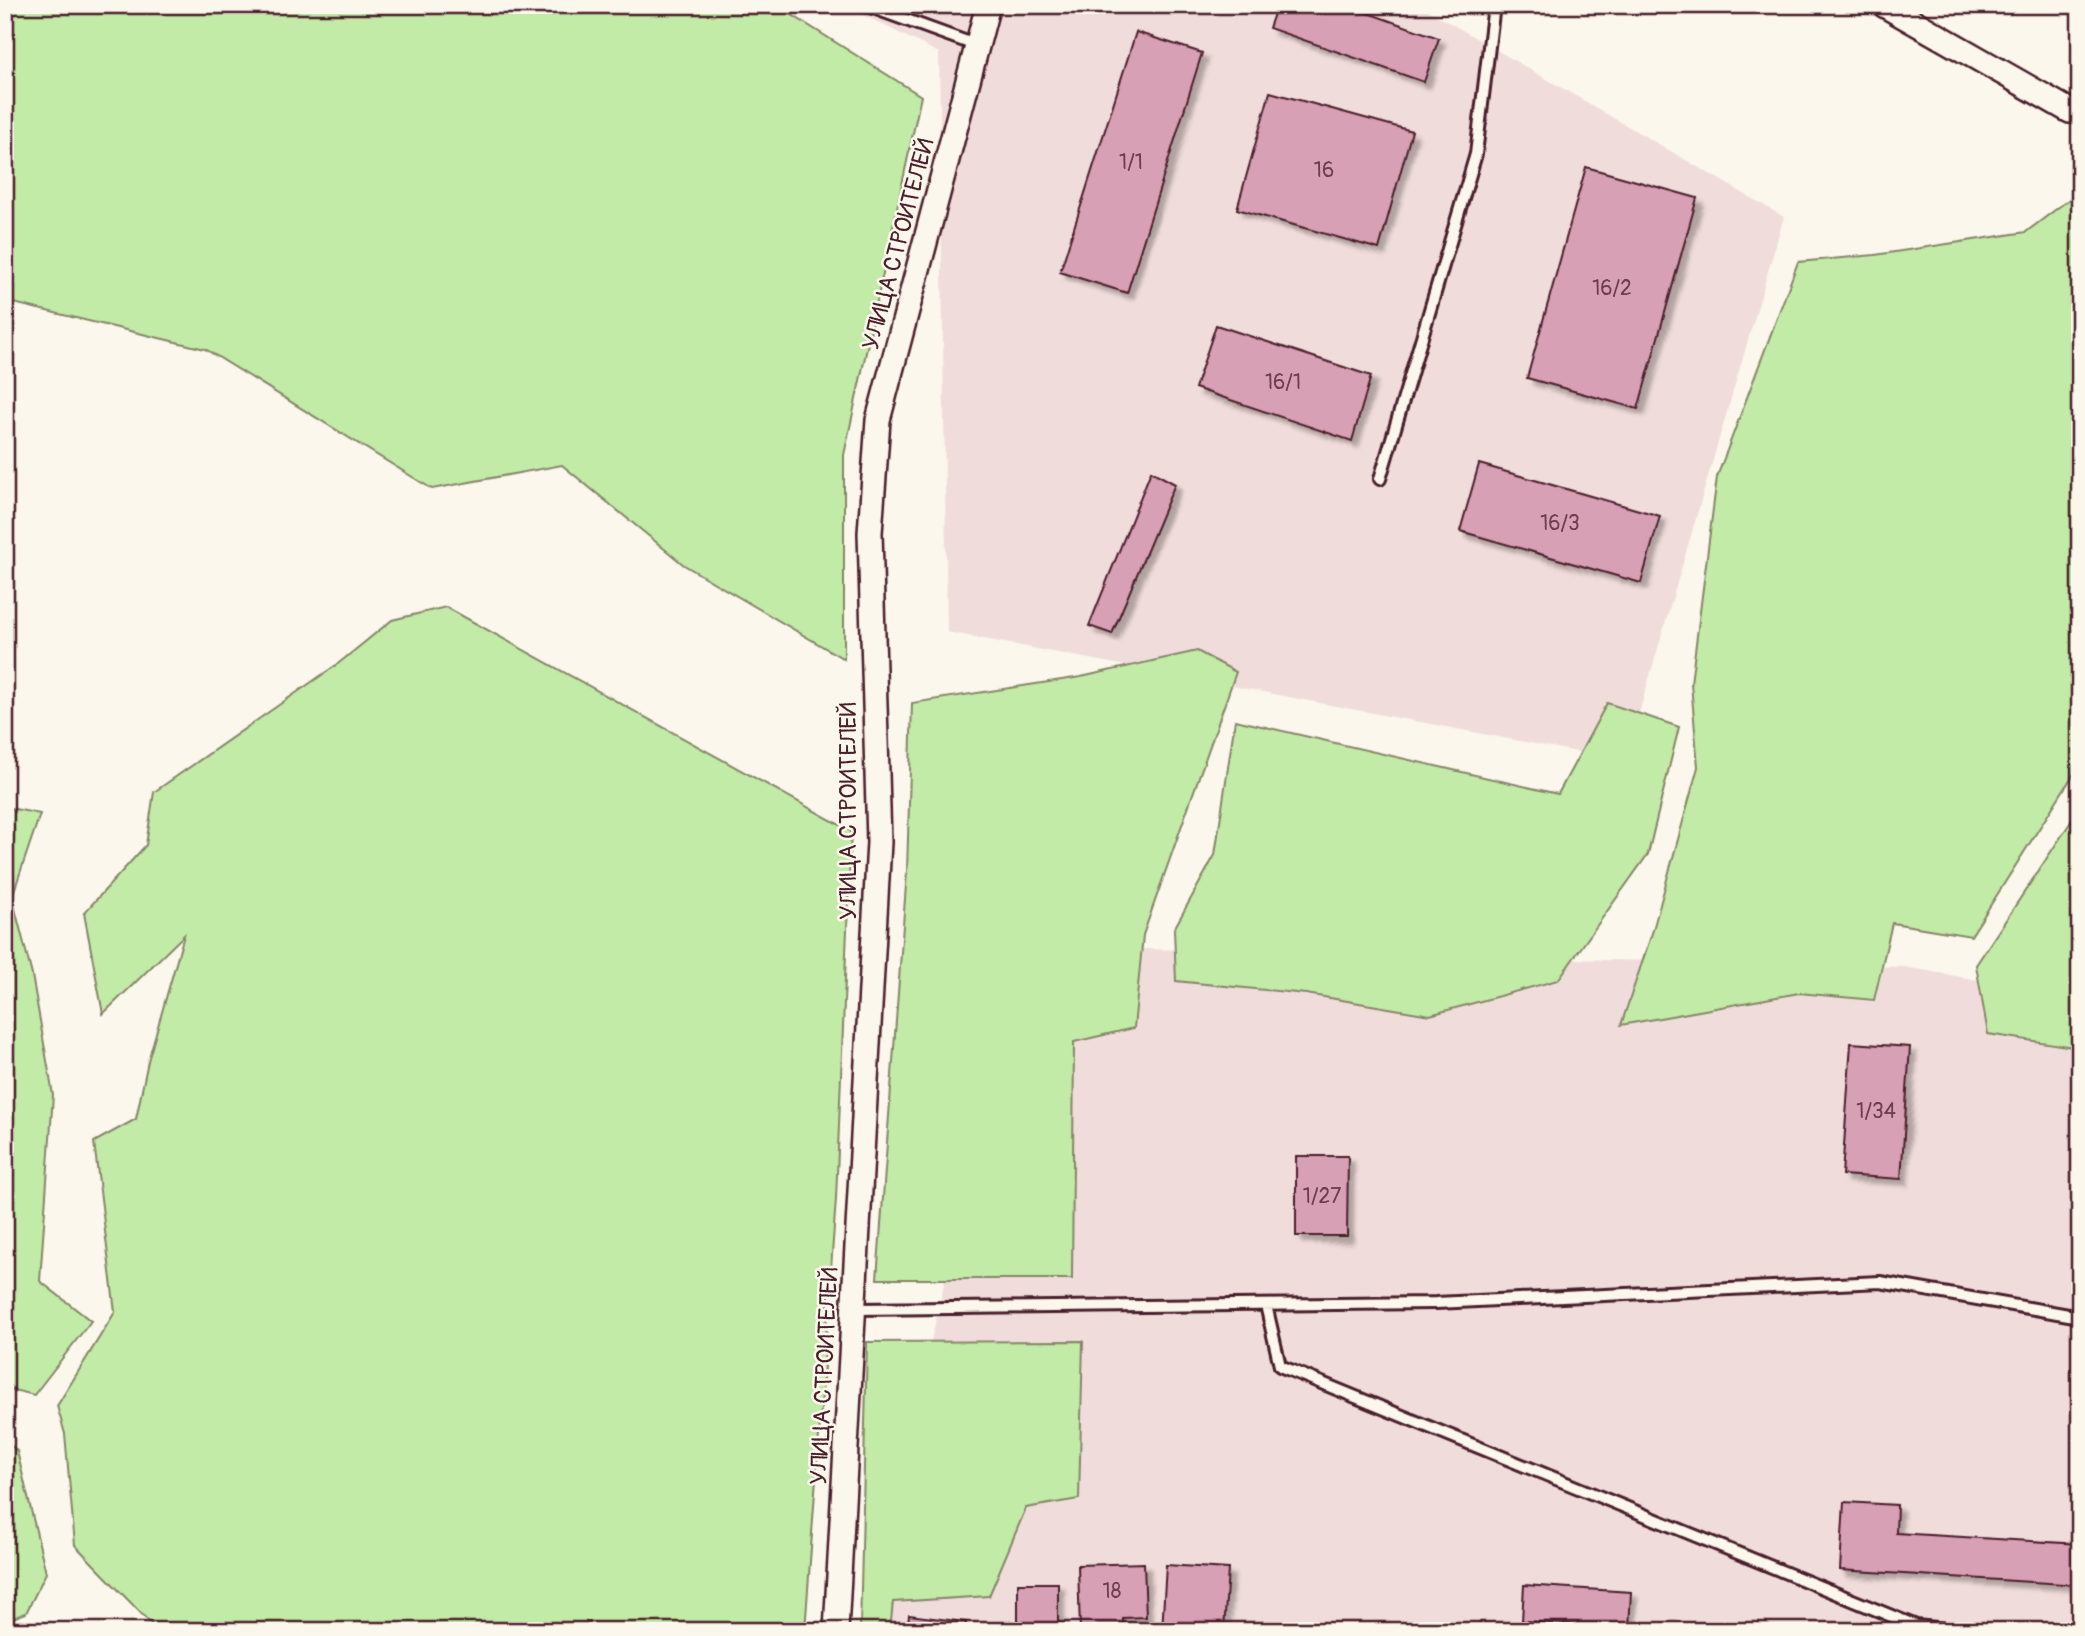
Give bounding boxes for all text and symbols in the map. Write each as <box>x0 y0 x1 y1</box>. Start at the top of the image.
street label: УЛИЦА СТРОИТЕЛЕЙ <box>856 135 941 353</box>
house number: 1/1 <box>1119 149 1143 176</box>
house number: 16 <box>1314 157 1334 184</box>
house number: 16/2 <box>1592 275 1632 302</box>
house number: 16/1 <box>1265 369 1301 396</box>
house number: 16/3 <box>1540 510 1580 537</box>
street label: УЛИЦА СТРОИТЕЛЕЙ <box>834 702 863 920</box>
house number: 1/34 <box>1856 1098 1896 1125</box>
house number: 1/27 <box>1303 1183 1341 1210</box>
street label: УЛИЦА СТРОИТЕЛЕЙ <box>804 1267 845 1486</box>
house number: 18 <box>1103 1578 1121 1605</box>

